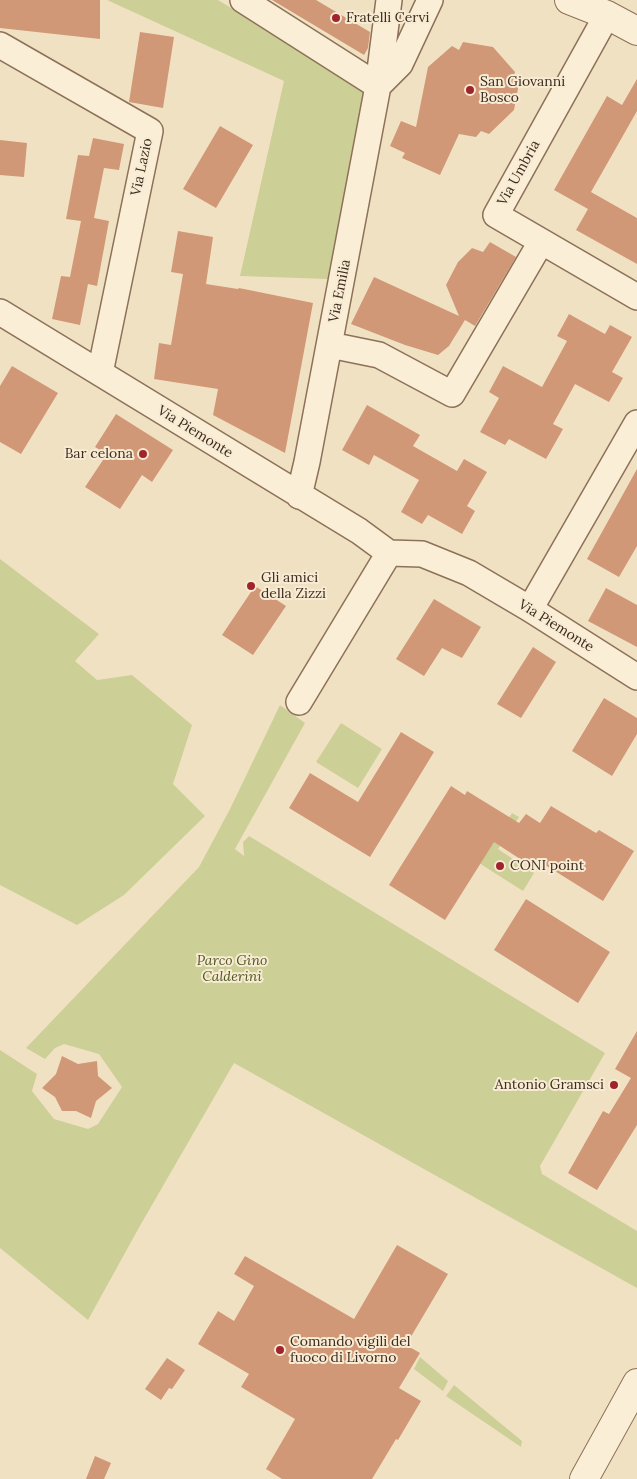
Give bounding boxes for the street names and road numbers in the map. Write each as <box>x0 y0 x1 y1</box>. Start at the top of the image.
street label: Via Lazio <box>128 137 156 197</box>
street label: Via Umbria <box>494 137 544 209</box>
street label: Via Emilia <box>326 258 354 324</box>
street label: Via Piemonte <box>154 402 236 462</box>
street label: Via Piemonte <box>515 596 597 656</box>

